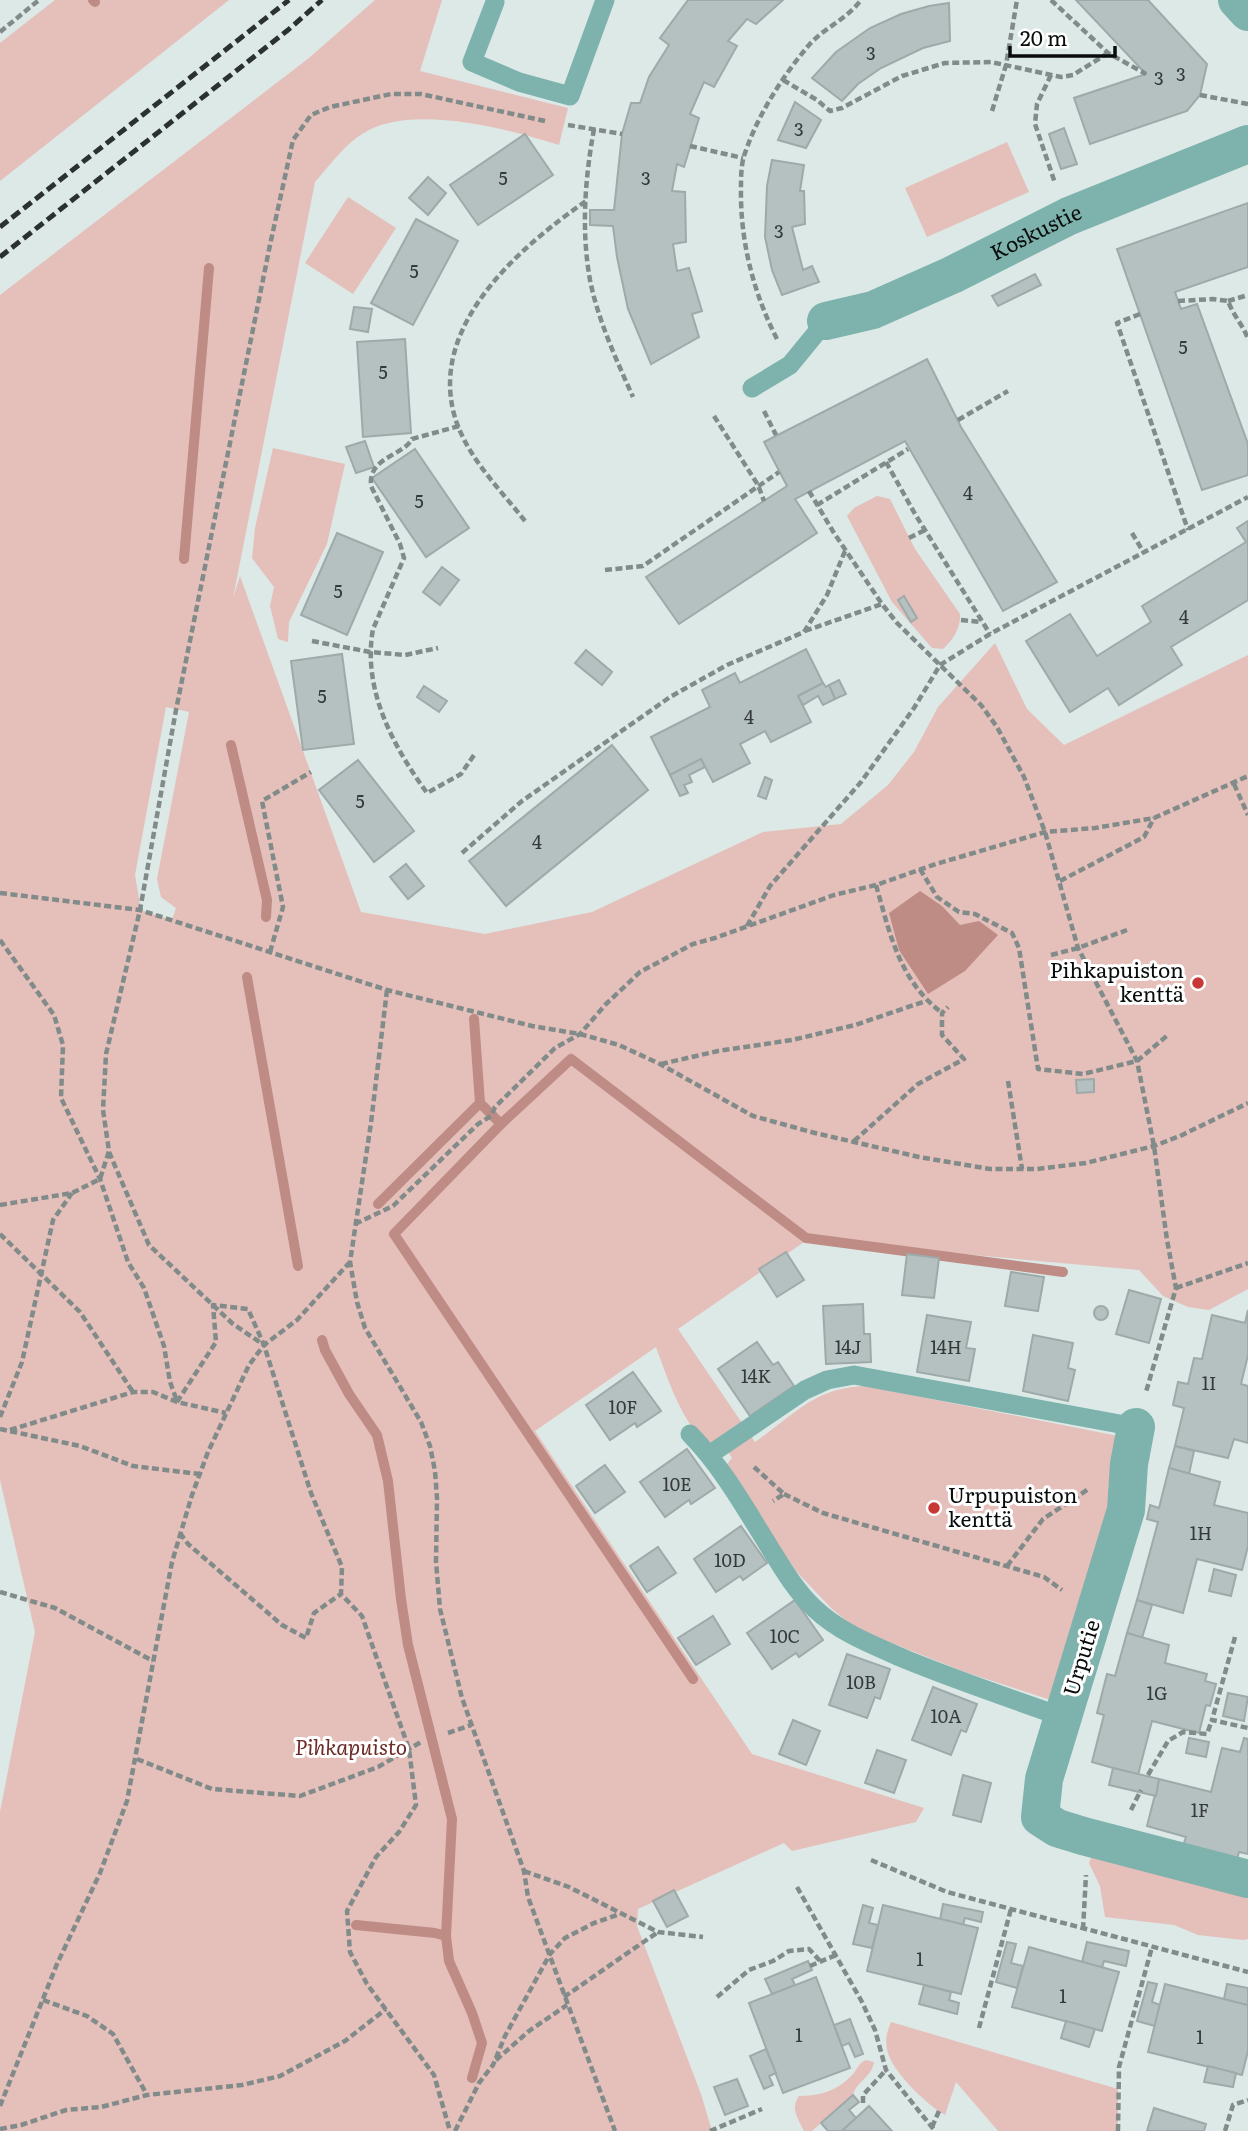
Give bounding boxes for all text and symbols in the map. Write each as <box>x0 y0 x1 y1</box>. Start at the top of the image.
scale bar <box>1010 14 1115 58</box>
text: 20 m <box>1020 21 1067 52</box>
house number: 3 <box>866 39 876 66</box>
house number: 3 <box>1176 60 1186 87</box>
house number: 3 <box>1154 64 1164 91</box>
house number: 3 <box>794 115 804 142</box>
house number: 5 <box>498 164 508 191</box>
house number: 3 <box>641 164 651 191</box>
street label: Koskustie <box>984 195 1086 266</box>
house number: 3 <box>774 217 784 244</box>
house number: 5 <box>409 257 419 284</box>
house number: 5 <box>1178 333 1188 360</box>
house number: 5 <box>378 358 388 385</box>
house number: 4 <box>963 479 973 506</box>
house number: 5 <box>414 487 424 514</box>
house number: 5 <box>333 577 343 604</box>
house number: 4 <box>1179 603 1189 630</box>
house number: 5 <box>317 682 327 709</box>
house number: 4 <box>744 703 754 730</box>
house number: 5 <box>355 787 365 814</box>
house number: 4 <box>532 828 542 855</box>
place label: Pihkapuiston kenttä <box>1050 953 1185 1008</box>
marker: Pihkapuiston kenttä <box>1190 975 1206 991</box>
house number: 14J <box>835 1333 861 1360</box>
house number: 14H <box>930 1333 962 1360</box>
house number: 14K <box>741 1362 771 1389</box>
house number: 1I <box>1202 1369 1216 1396</box>
house number: 10F <box>609 1393 637 1420</box>
house number: 10E <box>662 1470 692 1497</box>
place label: Urpupuiston kenttä <box>948 1478 1078 1533</box>
marker: Urpupuiston kenttä <box>926 1500 942 1516</box>
house number: 1H <box>1190 1519 1212 1546</box>
house number: 10D <box>714 1546 746 1573</box>
street label: Urputie <box>1053 1615 1106 1699</box>
house number: 10C <box>770 1622 800 1649</box>
house number: 10B <box>846 1668 876 1695</box>
house number: 1G <box>1147 1679 1167 1706</box>
house number: 10A <box>931 1702 961 1729</box>
park label: Pihkapuisto <box>295 1730 407 1761</box>
house number: 1F <box>1191 1796 1209 1823</box>
house number: 1 <box>916 1945 924 1972</box>
house number: 1 <box>1059 1982 1067 2009</box>
house number: 1 <box>795 2021 803 2048</box>
house number: 1 <box>1196 2023 1204 2050</box>

